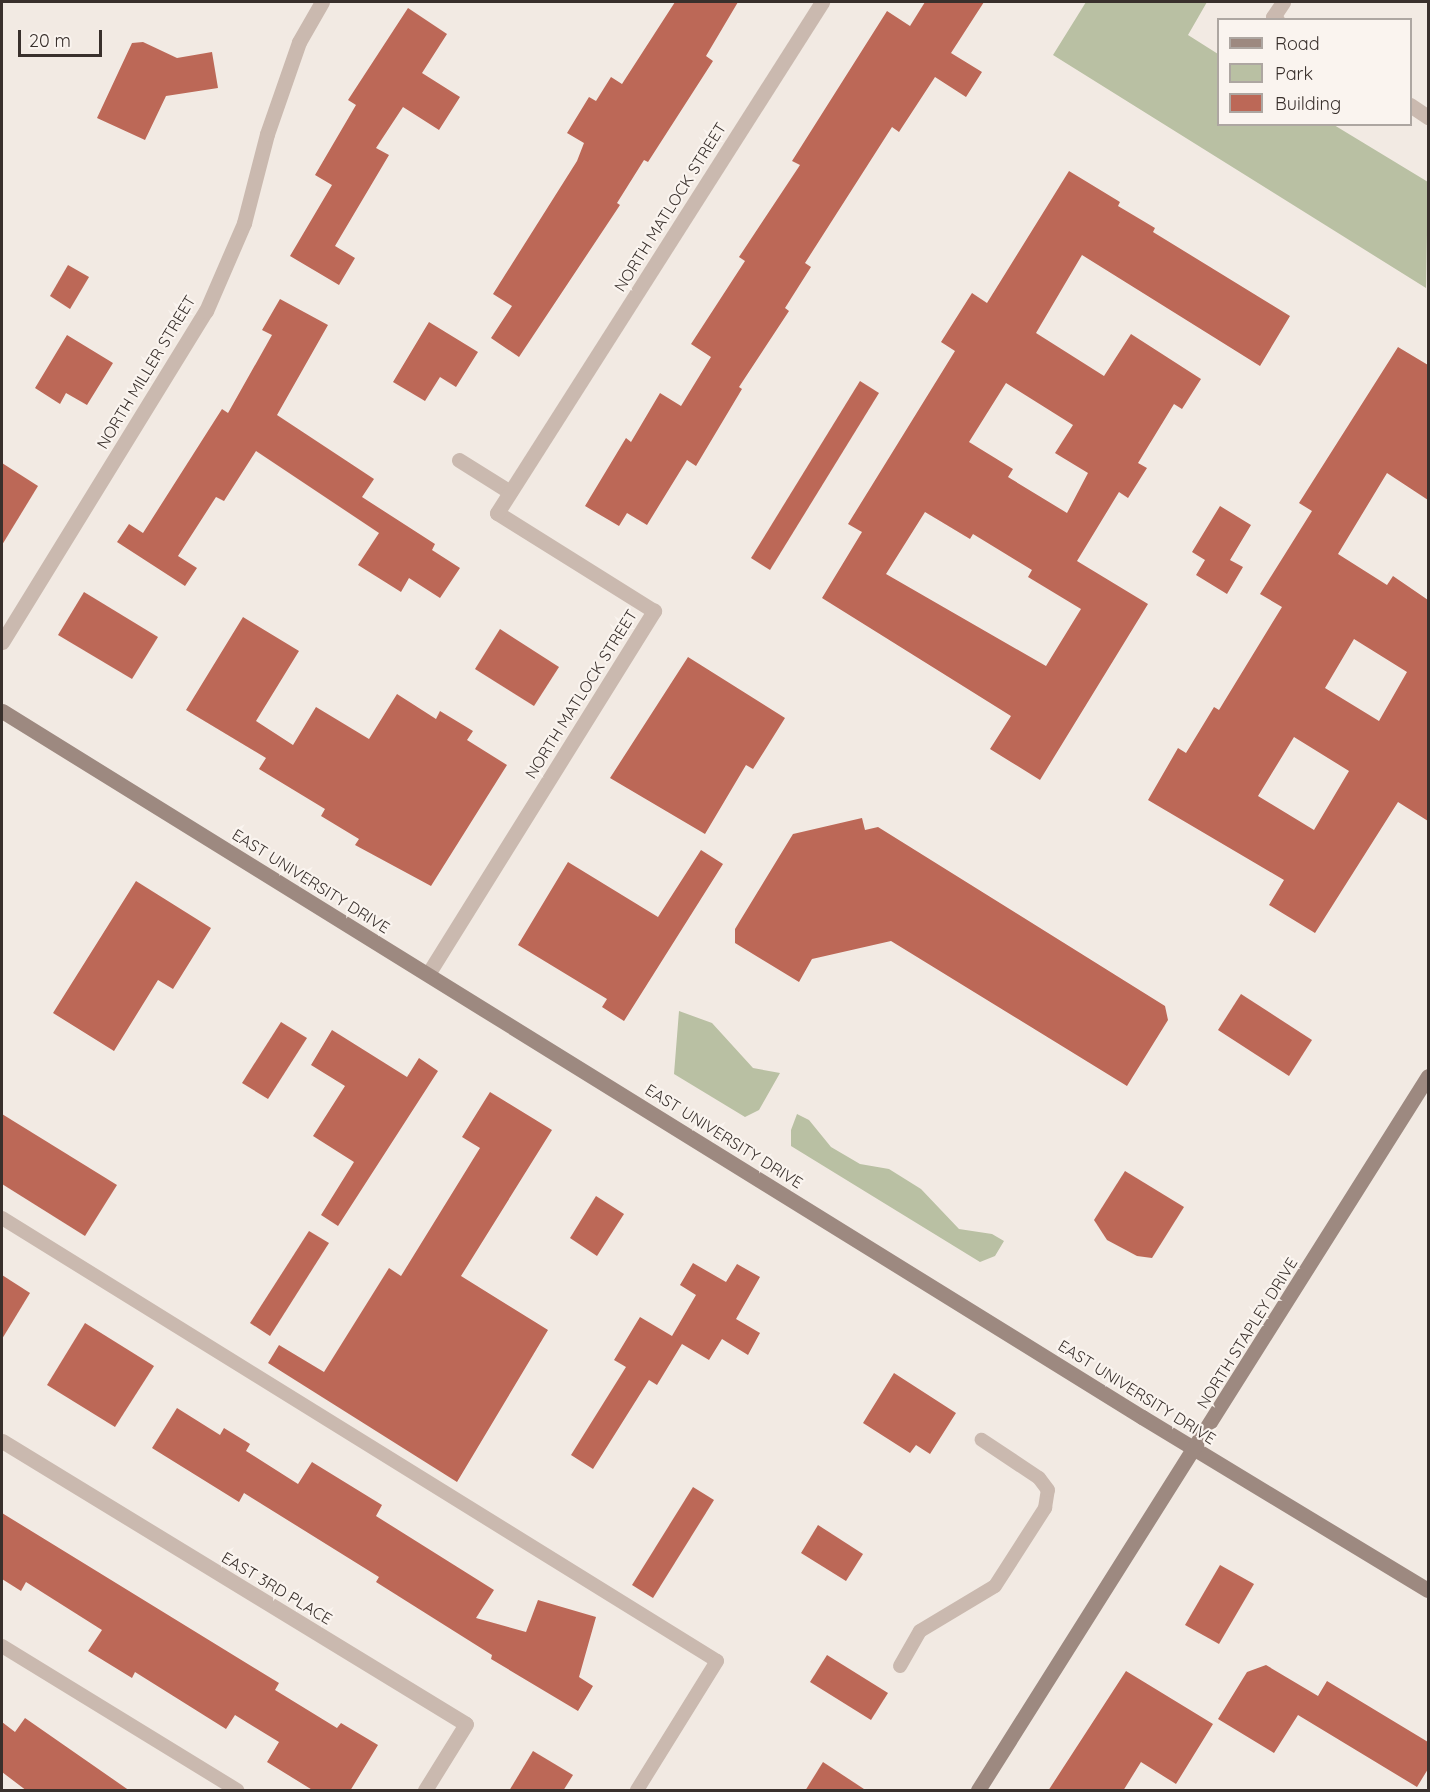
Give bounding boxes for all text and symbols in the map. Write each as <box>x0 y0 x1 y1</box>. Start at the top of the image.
scale bar <box>21 18 105 56</box>
legend <box>1217 18 1412 126</box>
text: 20 m <box>29 29 71 52</box>
text: Road <box>1275 32 1320 55</box>
text: Park <box>1275 62 1313 85</box>
text: Building <box>1275 92 1341 115</box>
street label: NORTH MATLOCK STREET <box>610 119 730 295</box>
street label: NORTH MILLER STREET <box>93 292 199 452</box>
street label: NORTH MATLOCK STREET <box>521 606 641 782</box>
street label: EAST UNIVERSITY DRIVE <box>229 825 393 937</box>
street label: EAST UNIVERSITY DRIVE <box>642 1080 806 1192</box>
street label: NORTH STAPLEY DRIVE <box>1193 1254 1301 1412</box>
street label: EAST UNIVERSITY DRIVE <box>1055 1336 1219 1448</box>
street label: EAST 3RD PLACE <box>218 1548 336 1628</box>

